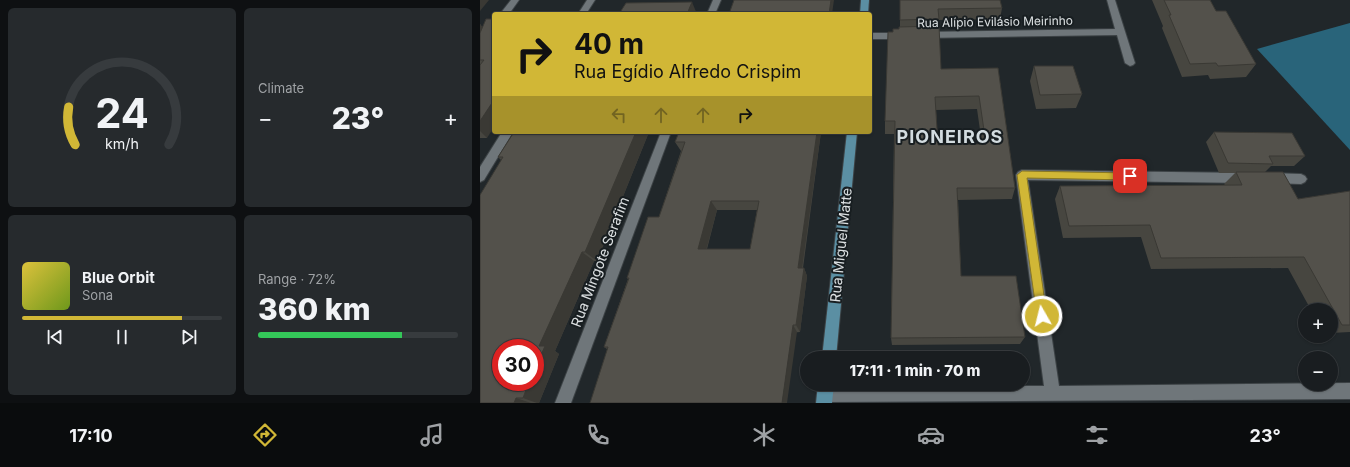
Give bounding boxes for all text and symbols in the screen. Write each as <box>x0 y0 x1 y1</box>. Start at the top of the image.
street label: Rua Alípio Evilásio Meirinho <box>917 13 1073 30</box>
text: 40 m <box>574 27 644 61</box>
icon: right <box>508 28 560 80</box>
text: Rua Egídio Alfredo Crispim <box>574 61 801 82</box>
text: Climate <box>258 80 304 96</box>
text: 24 <box>95 88 149 138</box>
text: 23° <box>332 100 384 136</box>
icon: left <box>608 104 630 126</box>
icon: ahead <box>650 104 672 126</box>
icon: ahead <box>692 104 714 126</box>
icon: right <box>734 104 756 126</box>
text: − <box>258 105 273 131</box>
text: + <box>443 105 458 131</box>
district label: PIONEIROS <box>897 126 1003 147</box>
text: km/h <box>105 135 139 152</box>
pin <box>1113 159 1147 193</box>
icon: arrive <box>1119 165 1141 187</box>
street label: Rua Miguel Matte <box>826 187 855 303</box>
street label: Rua Mingote Serafim <box>567 194 632 329</box>
text: Blue Orbit <box>82 268 155 287</box>
text: Range · 72% <box>258 271 336 287</box>
text: Sona <box>82 287 113 303</box>
text: 360 km <box>258 291 370 327</box>
position arrow <box>1021 295 1063 337</box>
map controls <box>1298 303 1338 391</box>
button: + <box>1298 303 1338 343</box>
icon: previous <box>44 326 66 348</box>
icon: pause <box>111 326 133 348</box>
icon: next <box>178 326 200 348</box>
speed limit sign: 30 <box>492 339 544 391</box>
button: − <box>1298 351 1338 391</box>
text: 17:11 · 1 min · 70 m <box>850 361 980 380</box>
icon: directions <box>251 421 279 449</box>
icon: music <box>418 421 446 449</box>
icon: phone <box>584 421 612 449</box>
icon: climate <box>750 421 778 449</box>
icon: car <box>917 421 945 449</box>
icon: filters <box>1083 421 1111 449</box>
text: 17:10 <box>69 425 113 446</box>
text: 23° <box>1250 425 1281 446</box>

